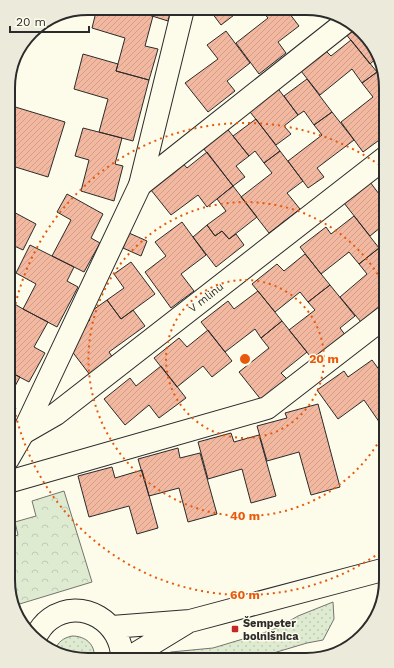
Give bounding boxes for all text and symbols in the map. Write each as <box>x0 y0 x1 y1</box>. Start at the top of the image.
scale bar <box>10 8 89 34</box>
text: 20 m <box>16 15 46 29</box>
street label: V mlinu <box>186 280 226 315</box>
centre of rings <box>238 352 252 366</box>
text: 20 m <box>309 352 339 366</box>
text: 40 m <box>230 509 260 523</box>
text: 60 m <box>230 588 260 602</box>
place label: Šempeter bolnišnica <box>243 616 299 643</box>
marker: Šempeter bolnišnica <box>230 624 240 634</box>

